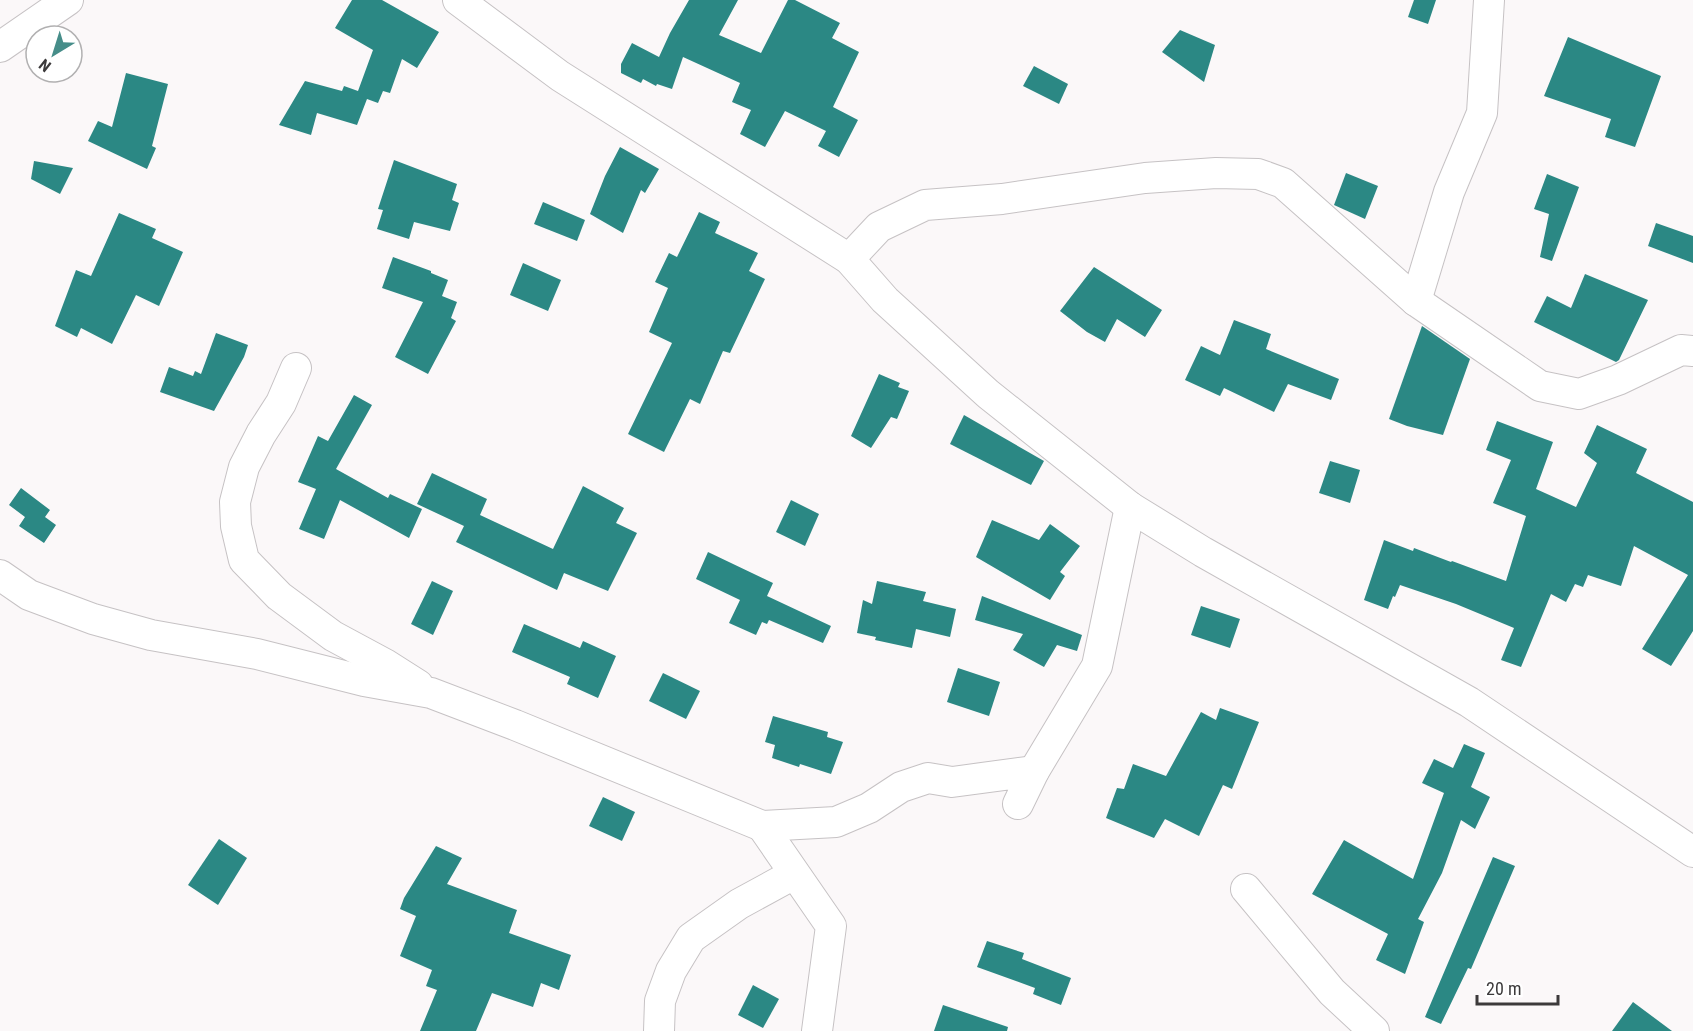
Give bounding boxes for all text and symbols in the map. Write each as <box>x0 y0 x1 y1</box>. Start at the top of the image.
north arrow <box>24 24 84 84</box>
text: N <box>35 55 55 76</box>
scale bar <box>1477 968 1558 1006</box>
text: 20 m <box>1486 978 1521 999</box>

